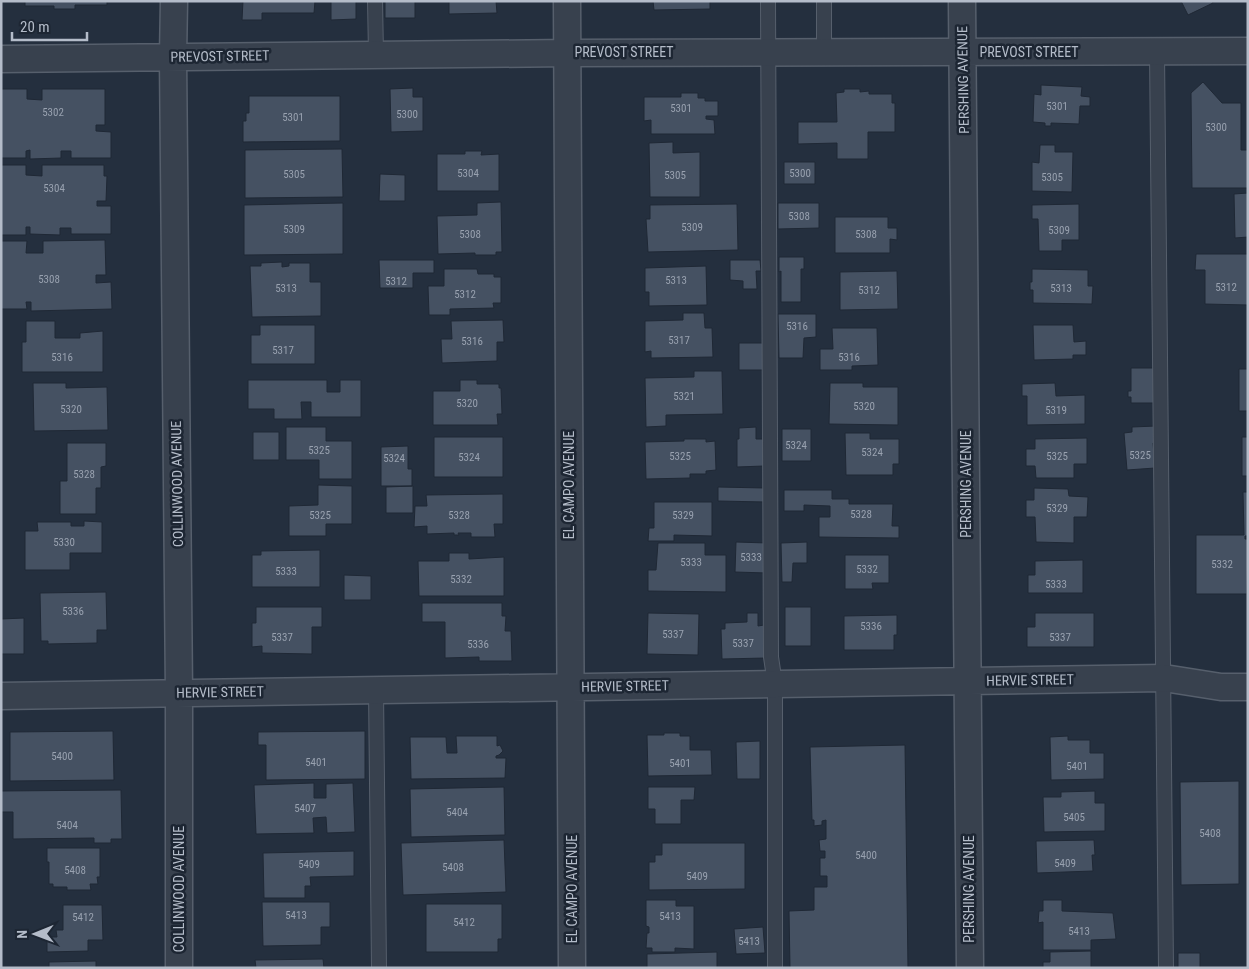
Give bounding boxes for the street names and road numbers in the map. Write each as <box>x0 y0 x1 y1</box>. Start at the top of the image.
street label: PERSHING AVENUE <box>954 26 972 134</box>
street label: PREVOST STREET <box>574 44 674 60</box>
street label: PREVOST STREET <box>979 44 1079 60</box>
street label: PREVOST STREET <box>170 47 270 65</box>
street label: COLLINWOOD AVENUE <box>168 421 186 547</box>
street label: PERSHING AVENUE <box>958 430 974 538</box>
street label: EL CAMPO AVENUE <box>561 431 577 539</box>
street label: HERVIE STREET <box>986 671 1074 689</box>
street label: HERVIE STREET <box>581 677 669 695</box>
street label: HERVIE STREET <box>176 683 264 701</box>
street label: COLLINWOOD AVENUE <box>171 826 187 952</box>
street label: EL CAMPO AVENUE <box>564 835 580 943</box>
street label: PERSHING AVENUE <box>961 835 977 943</box>

